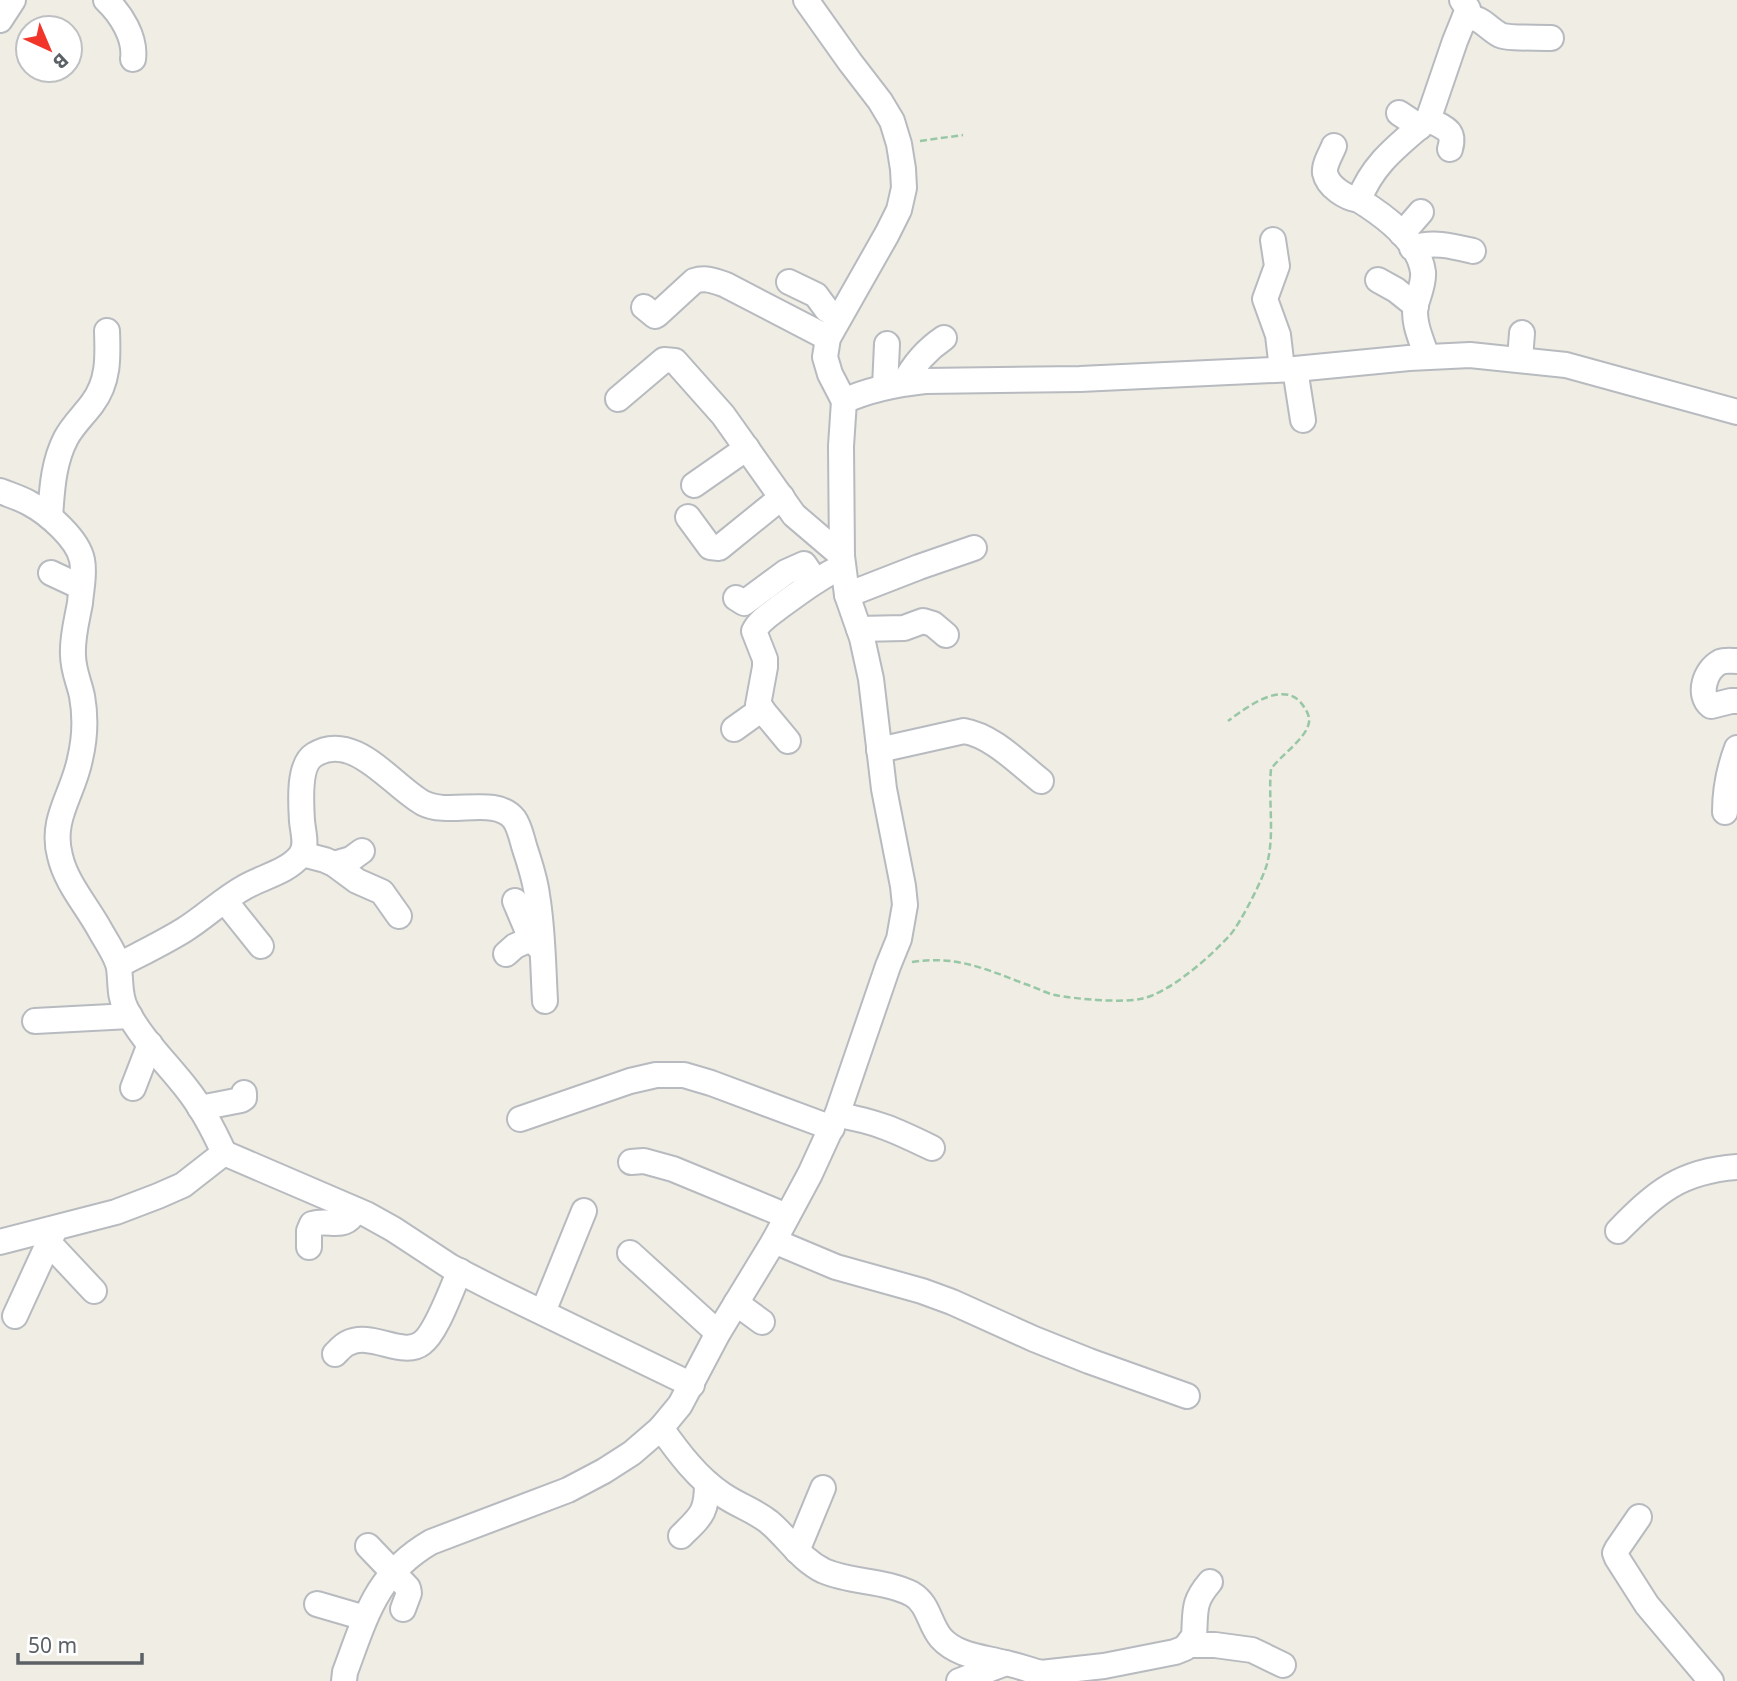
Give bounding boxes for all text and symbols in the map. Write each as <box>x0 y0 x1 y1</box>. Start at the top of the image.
north arrow <box>14 14 84 84</box>
text: B <box>47 47 74 75</box>
scale bar <box>18 1622 142 1666</box>
text: 50 m <box>28 1631 77 1659</box>

